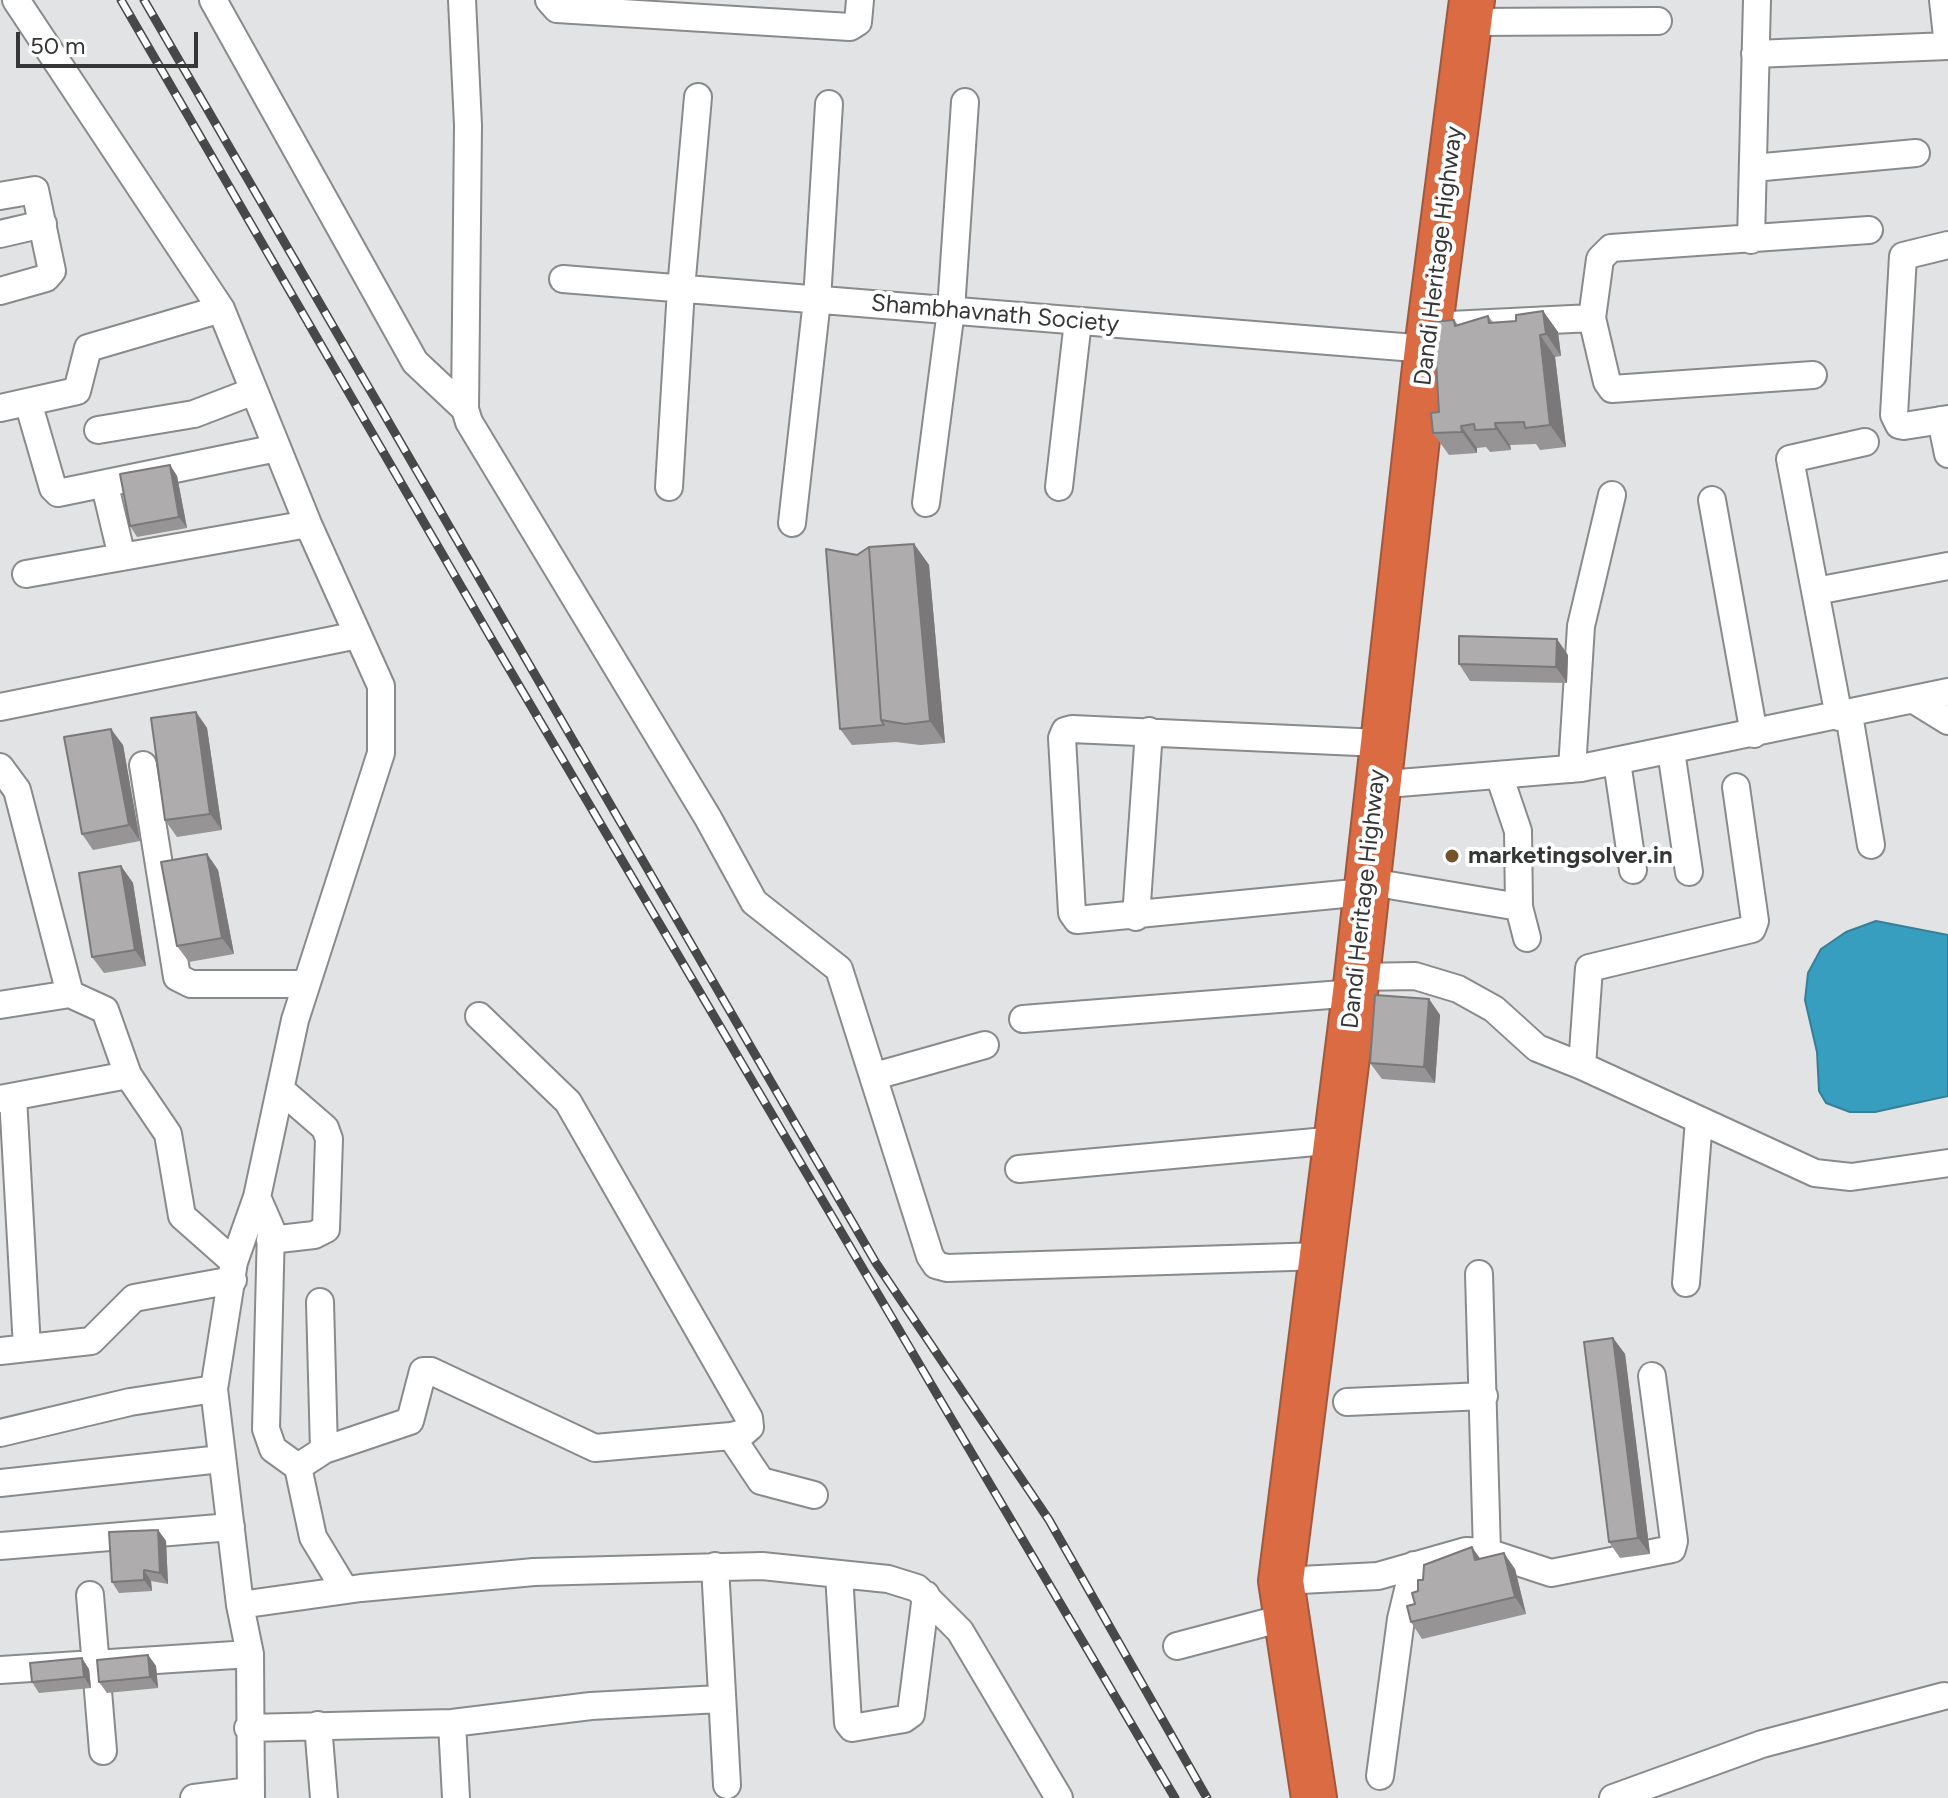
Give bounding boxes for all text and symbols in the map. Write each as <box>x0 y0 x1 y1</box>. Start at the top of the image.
scale bar <box>20 16 202 66</box>
text: 50 m <box>30 31 86 60</box>
street label: Dandi Heritage Highway <box>1409 125 1469 387</box>
street label: Shambhavnath Society <box>870 289 1120 339</box>
street label: Dandi Heritage Highway <box>1336 768 1392 1030</box>
place label: marketingsolver.in <box>1468 842 1673 870</box>
marker: marketingsolver.in <box>1443 847 1461 865</box>

